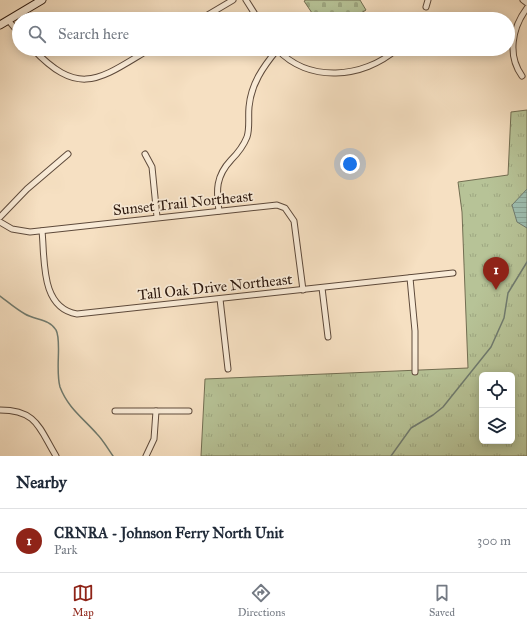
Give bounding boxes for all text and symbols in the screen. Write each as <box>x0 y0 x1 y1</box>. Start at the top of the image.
search box <box>12 12 515 56</box>
icon: search <box>26 23 48 45</box>
text: Search here <box>58 25 129 43</box>
your location <box>340 154 360 174</box>
street label: Sunset Trail Northeast <box>112 187 255 219</box>
pin: 1 <box>483 257 509 290</box>
street label: Tall Oak Drive Northeast <box>137 270 294 304</box>
map controls <box>479 372 515 444</box>
button: locate <box>479 372 515 408</box>
button: layers <box>479 408 515 444</box>
text: Nearby <box>16 472 67 493</box>
text: CRNRA - Johnson Ferry North Unit <box>54 524 284 542</box>
text: 1 <box>26 533 32 549</box>
text: 300 m <box>477 533 511 549</box>
text: Park <box>54 542 78 558</box>
tab: Map <box>72 582 94 619</box>
tab: Directions <box>238 582 285 619</box>
tab: Saved <box>429 582 455 619</box>

